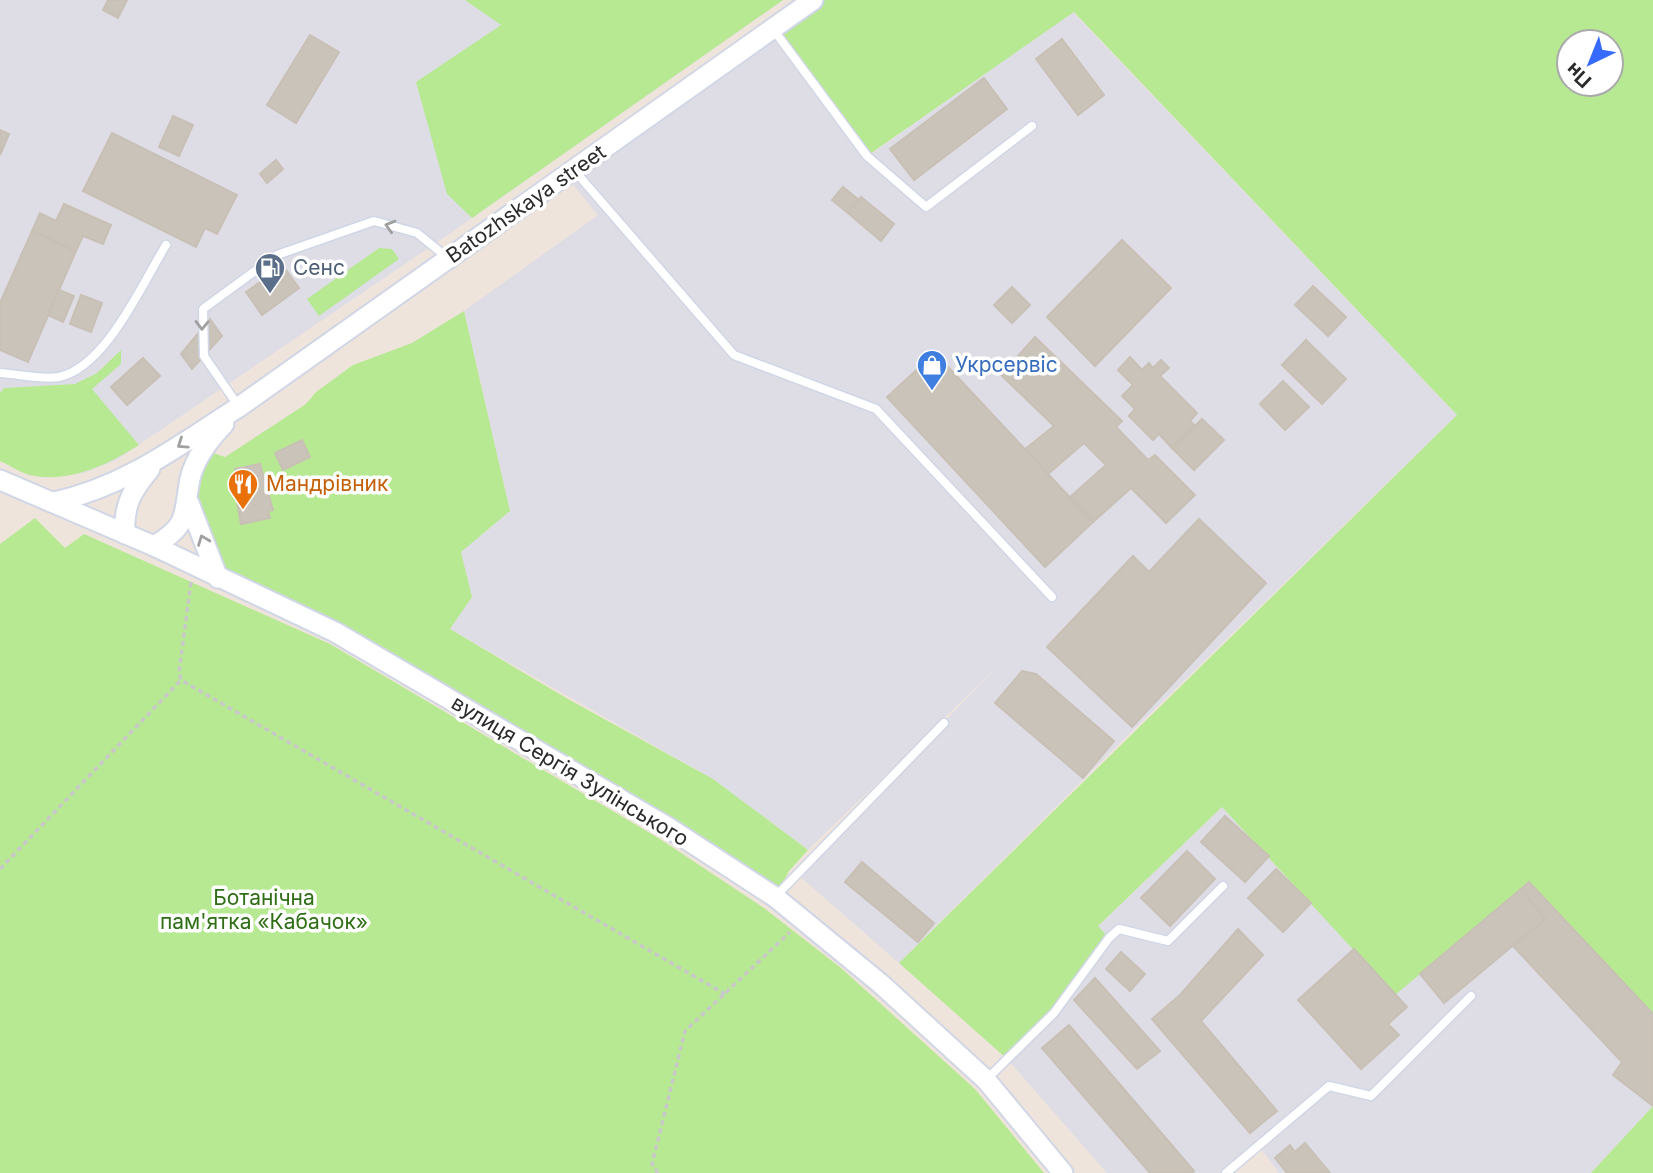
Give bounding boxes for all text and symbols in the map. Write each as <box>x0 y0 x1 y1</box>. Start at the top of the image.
north arrow <box>1555 28 1625 98</box>
text: Пн <box>1561 58 1596 92</box>
street label: Batozhskaya street <box>441 139 610 268</box>
one-way arrow <box>385 220 397 234</box>
fuel station icon: Сенс <box>253 251 287 295</box>
place label: Сенс <box>293 255 345 280</box>
one-way arrow <box>195 320 210 331</box>
shop icon: Укрсервіс <box>915 348 949 392</box>
place label: Укрсервіс <box>955 352 1058 377</box>
one-way arrow <box>177 436 190 448</box>
restaurant icon: Мандрівник <box>226 467 260 511</box>
place label: Мандрівник <box>266 471 389 496</box>
one-way arrow <box>198 535 212 547</box>
street label: вулиця Сергія Зулінського <box>447 690 693 851</box>
park label: Ботанічна пам'ятка «Кабачок» <box>160 885 368 934</box>

